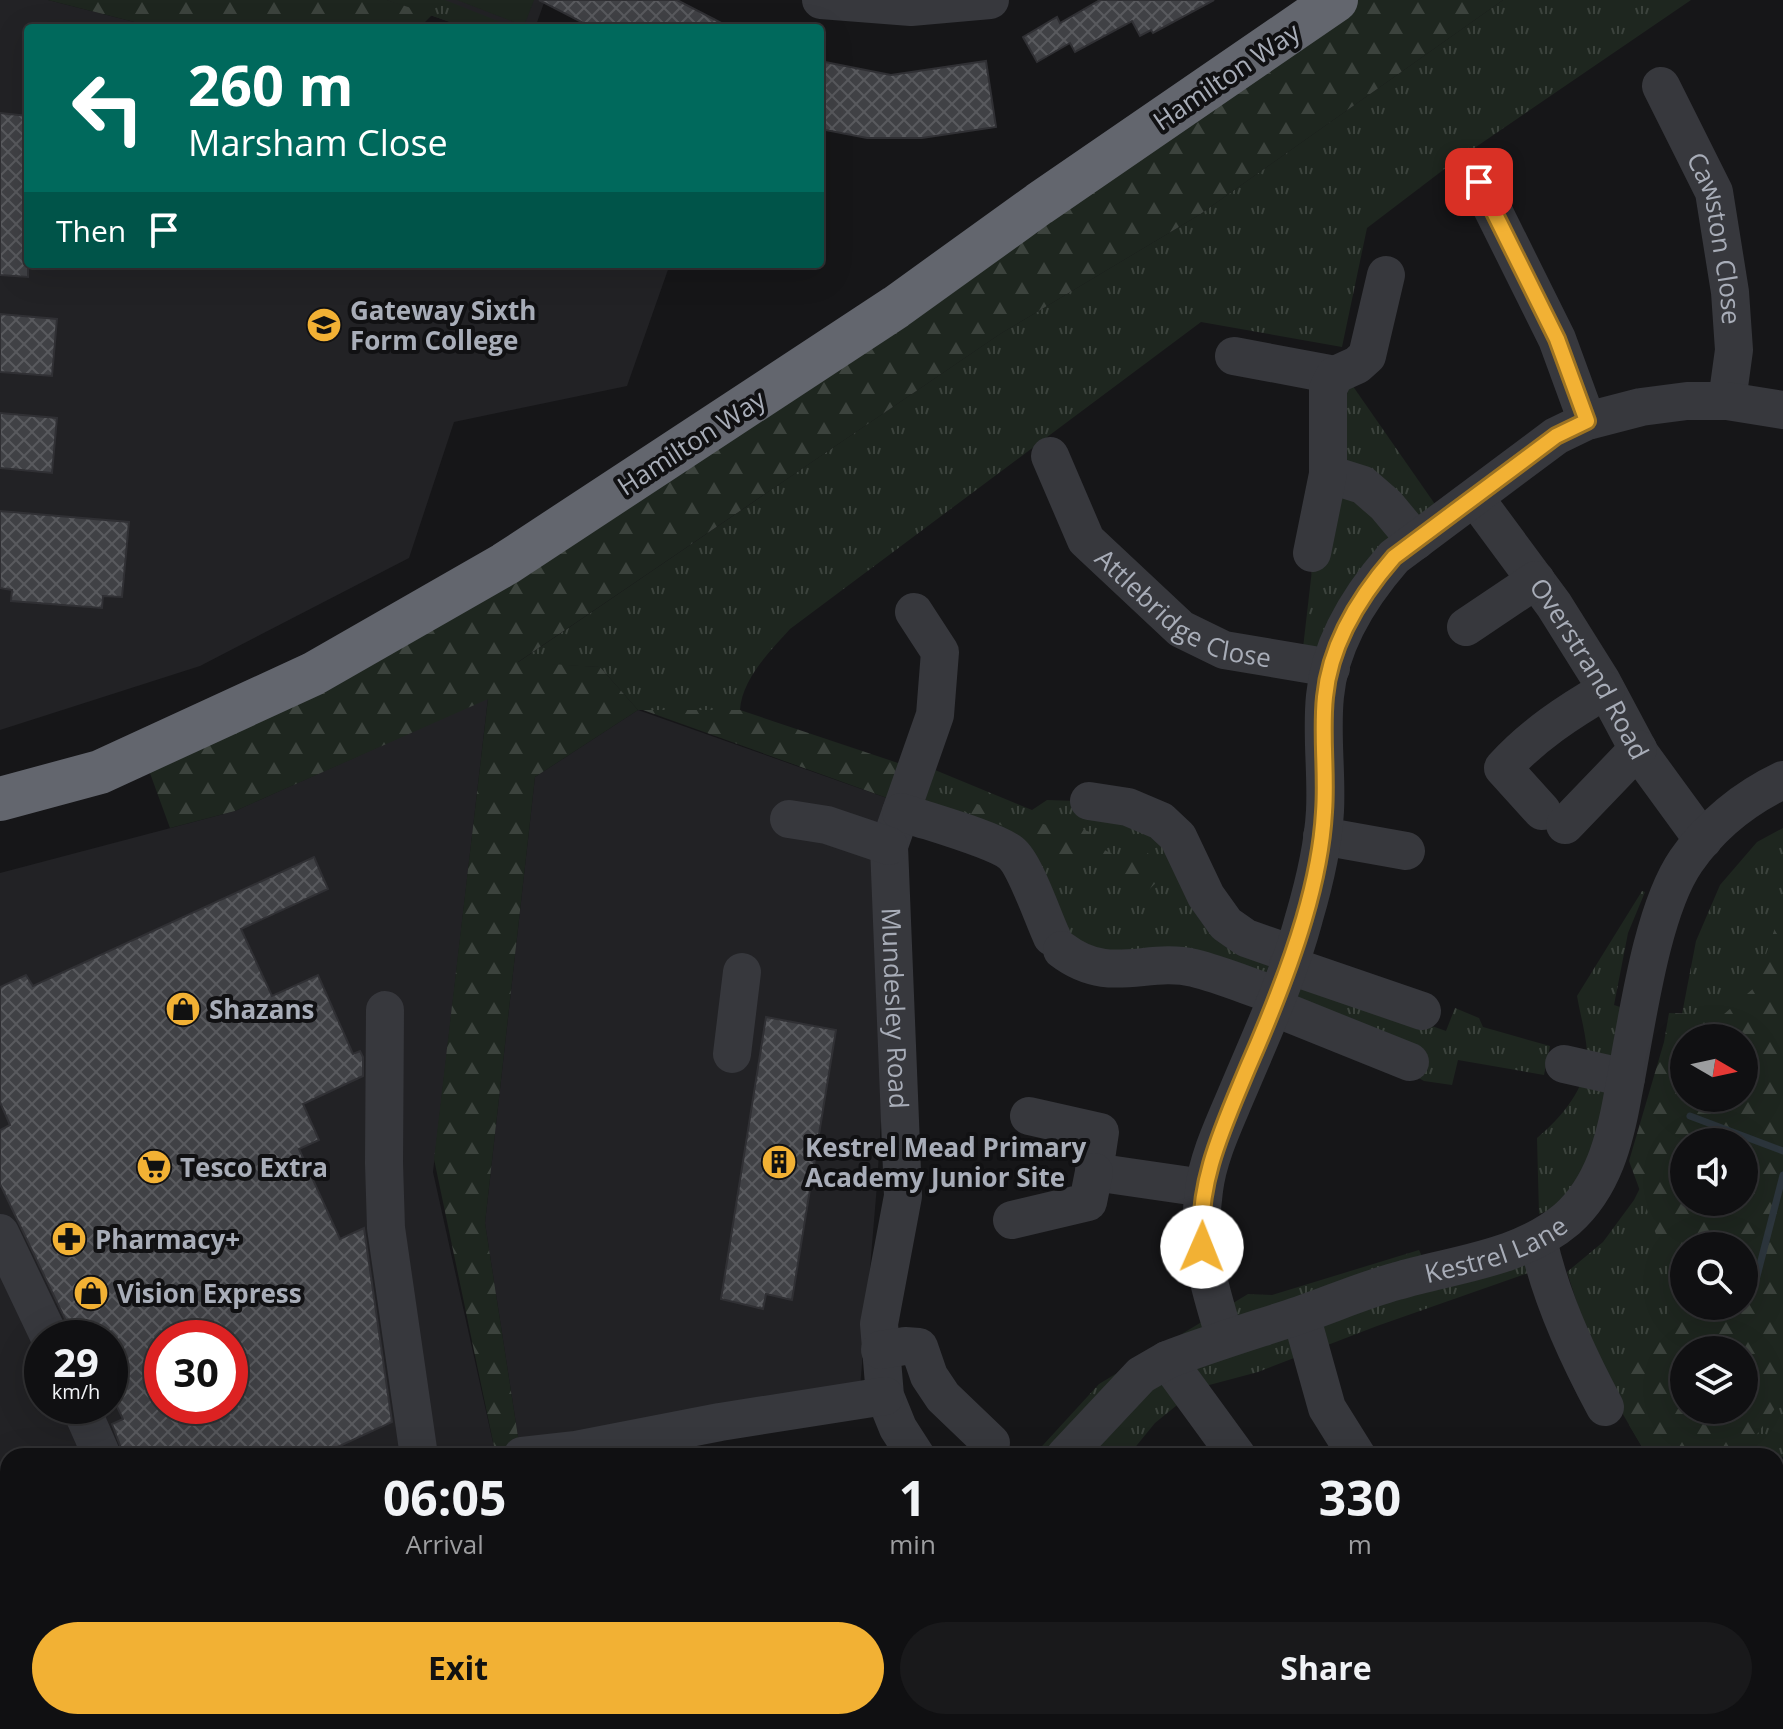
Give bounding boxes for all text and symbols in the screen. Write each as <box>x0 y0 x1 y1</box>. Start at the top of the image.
street label: Hamilton Way <box>1146 13 1307 138</box>
text: 260 m <box>188 46 354 122</box>
icon: left <box>56 56 160 160</box>
text: Marsham Close <box>188 118 448 167</box>
street label: Cawston Close <box>1679 146 1750 326</box>
pin <box>1445 148 1513 216</box>
icon: arrive <box>1457 160 1501 204</box>
icon: arrive <box>142 208 186 252</box>
text: Then <box>56 210 126 251</box>
place label: Gateway Sixth Form College <box>350 292 536 358</box>
school or university icon: Gateway Sixth Form College <box>305 306 343 344</box>
street label: Hamilton Way <box>610 380 773 503</box>
street label: Attlebridge Close <box>1088 540 1274 676</box>
street label: Overstrand Road <box>1522 570 1658 766</box>
street label: Mundesley Road <box>873 907 917 1109</box>
shop icon: Shazans <box>164 990 202 1028</box>
place label: Shazans <box>209 991 315 1027</box>
north arrow <box>1670 1024 1758 1112</box>
map controls <box>1670 1024 1758 1424</box>
button: sound <box>1670 1128 1758 1216</box>
place label: Kestrel Mead Primary Academy Junior Site <box>805 1129 1087 1195</box>
building icon: Kestrel Mead Primary Academy Junior Site <box>760 1143 798 1181</box>
supermarket icon: Tesco Extra <box>135 1148 173 1186</box>
place label: Tesco Extra <box>180 1149 328 1185</box>
position arrow <box>1160 1205 1244 1289</box>
street label: Kestrel Lane <box>1421 1207 1574 1291</box>
pharmacy icon: Pharmacy+ <box>50 1220 88 1258</box>
place label: Pharmacy+ <box>95 1221 240 1257</box>
button: search <box>1670 1232 1758 1320</box>
shop icon: Vision Express <box>72 1274 110 1312</box>
place label: Vision Express <box>117 1275 302 1311</box>
speed limit sign: 30 <box>144 1320 248 1424</box>
text: 29 <box>53 1334 99 1389</box>
button: layers <box>1670 1336 1758 1424</box>
text: km/h <box>52 1378 100 1405</box>
text: 06:05 <box>383 1465 506 1530</box>
text: 1 <box>899 1465 926 1530</box>
text: 330 <box>1319 1465 1401 1530</box>
text: Arrival <box>405 1526 484 1562</box>
text: min <box>889 1526 936 1562</box>
text: m <box>1348 1526 1372 1562</box>
button: Exit <box>32 1622 884 1714</box>
button: Share <box>900 1622 1752 1714</box>

